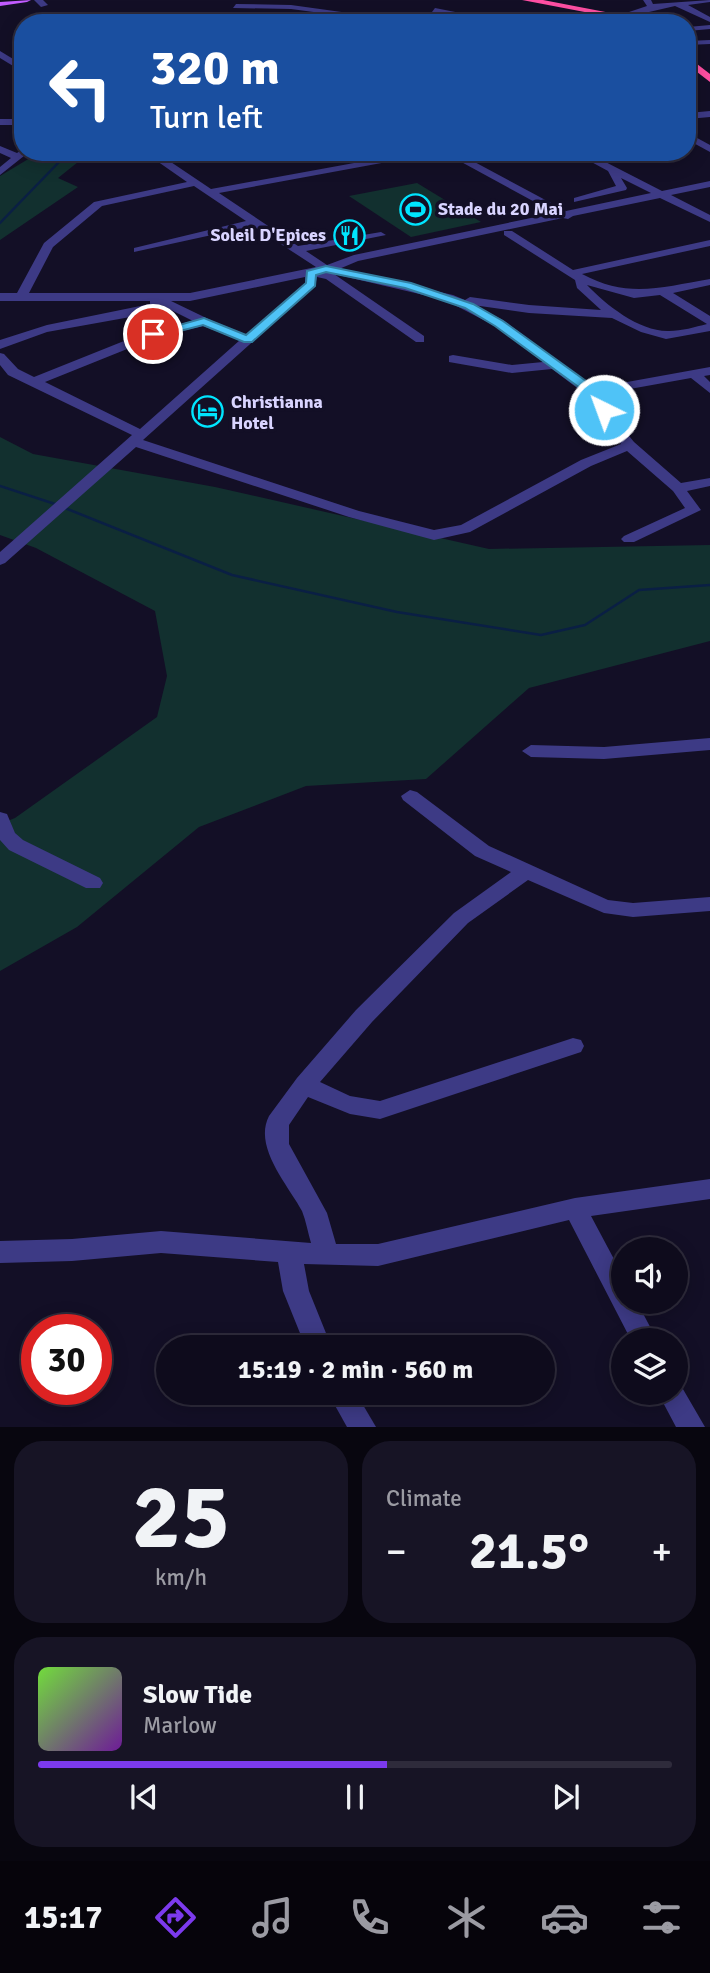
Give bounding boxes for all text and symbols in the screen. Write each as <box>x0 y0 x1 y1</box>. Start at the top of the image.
text: 320 m <box>150 38 280 98</box>
icon: left <box>35 42 126 133</box>
text: Turn left <box>150 98 263 137</box>
sports icon: Stade du 20 Mai <box>398 192 432 226</box>
place label: Stade du 20 Mai <box>438 198 563 220</box>
restaurant icon: Soleil D'Epices <box>332 218 366 252</box>
place label: Soleil D'Epices <box>210 224 326 246</box>
pin <box>123 304 183 364</box>
icon: arrive <box>134 315 172 353</box>
position arrow <box>567 373 641 447</box>
place label: Christianna Hotel <box>231 391 323 434</box>
hotel icon: Christianna Hotel <box>191 395 225 429</box>
map controls <box>611 1237 688 1405</box>
button: sound <box>611 1237 688 1314</box>
speed limit sign: 30 <box>21 1314 112 1405</box>
button: layers <box>611 1328 688 1405</box>
text: 15:19 · 2 min · 560 m <box>238 1354 473 1386</box>
text: 25 <box>132 1461 230 1574</box>
text: Climate <box>386 1484 462 1513</box>
text: 21.5° <box>469 1519 589 1583</box>
text: − <box>386 1528 407 1575</box>
text: + <box>651 1528 672 1575</box>
text: km/h <box>155 1563 207 1592</box>
text: Slow Tide <box>143 1679 252 1711</box>
text: Marlow <box>143 1711 217 1740</box>
icon: previous <box>125 1778 163 1816</box>
icon: pause <box>336 1778 374 1816</box>
icon: next <box>547 1778 585 1816</box>
icon: directions <box>151 1893 200 1942</box>
icon: music <box>248 1893 297 1942</box>
icon: phone <box>345 1893 394 1942</box>
icon: climate <box>442 1893 491 1942</box>
icon: car <box>540 1893 589 1942</box>
icon: filters <box>637 1893 686 1942</box>
text: 15:17 <box>24 1898 103 1937</box>

